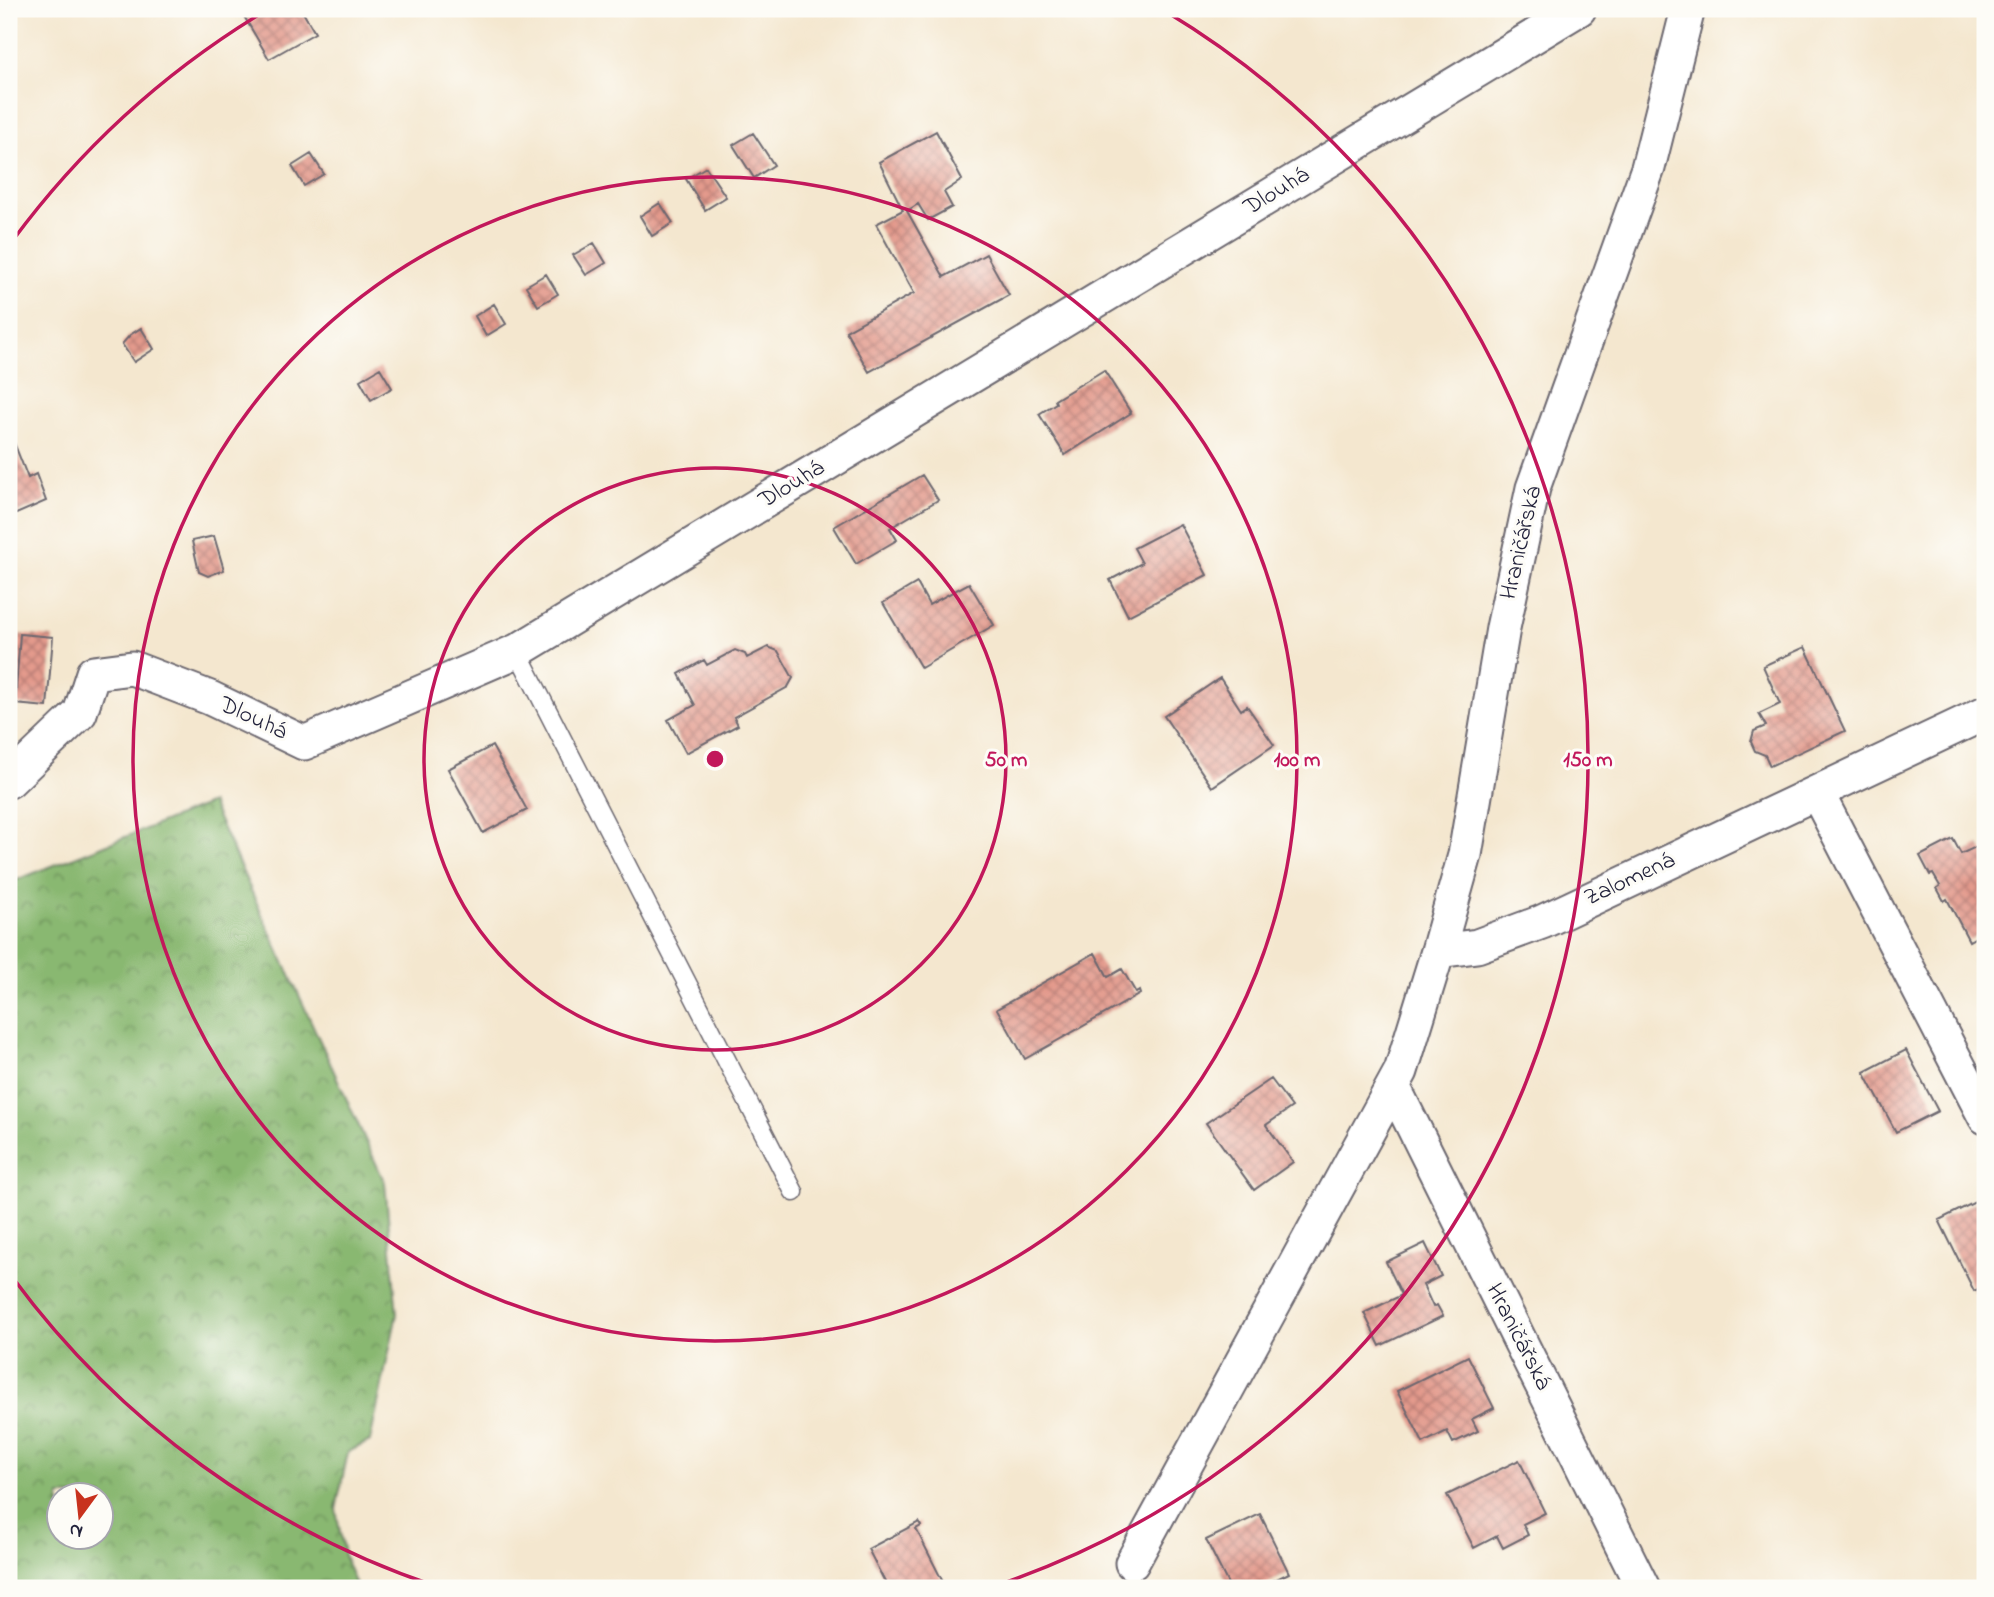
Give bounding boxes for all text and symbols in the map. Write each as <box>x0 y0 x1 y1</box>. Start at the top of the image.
street label: Dlouhá <box>1237 159 1317 226</box>
street label: Dlouhá <box>752 452 832 519</box>
street label: Hraničářská <box>1492 483 1552 603</box>
street label: Dlouhá <box>212 688 293 750</box>
text: 50 m <box>985 746 1027 776</box>
text: 100 m <box>1274 746 1320 776</box>
text: 150 m <box>1563 746 1613 776</box>
centre of rings <box>703 747 727 771</box>
street label: Zalomená <box>1579 844 1681 916</box>
street label: Hraničářská <box>1476 1278 1560 1396</box>
north arrow <box>46 1482 116 1552</box>
text: N <box>66 1515 86 1545</box>

